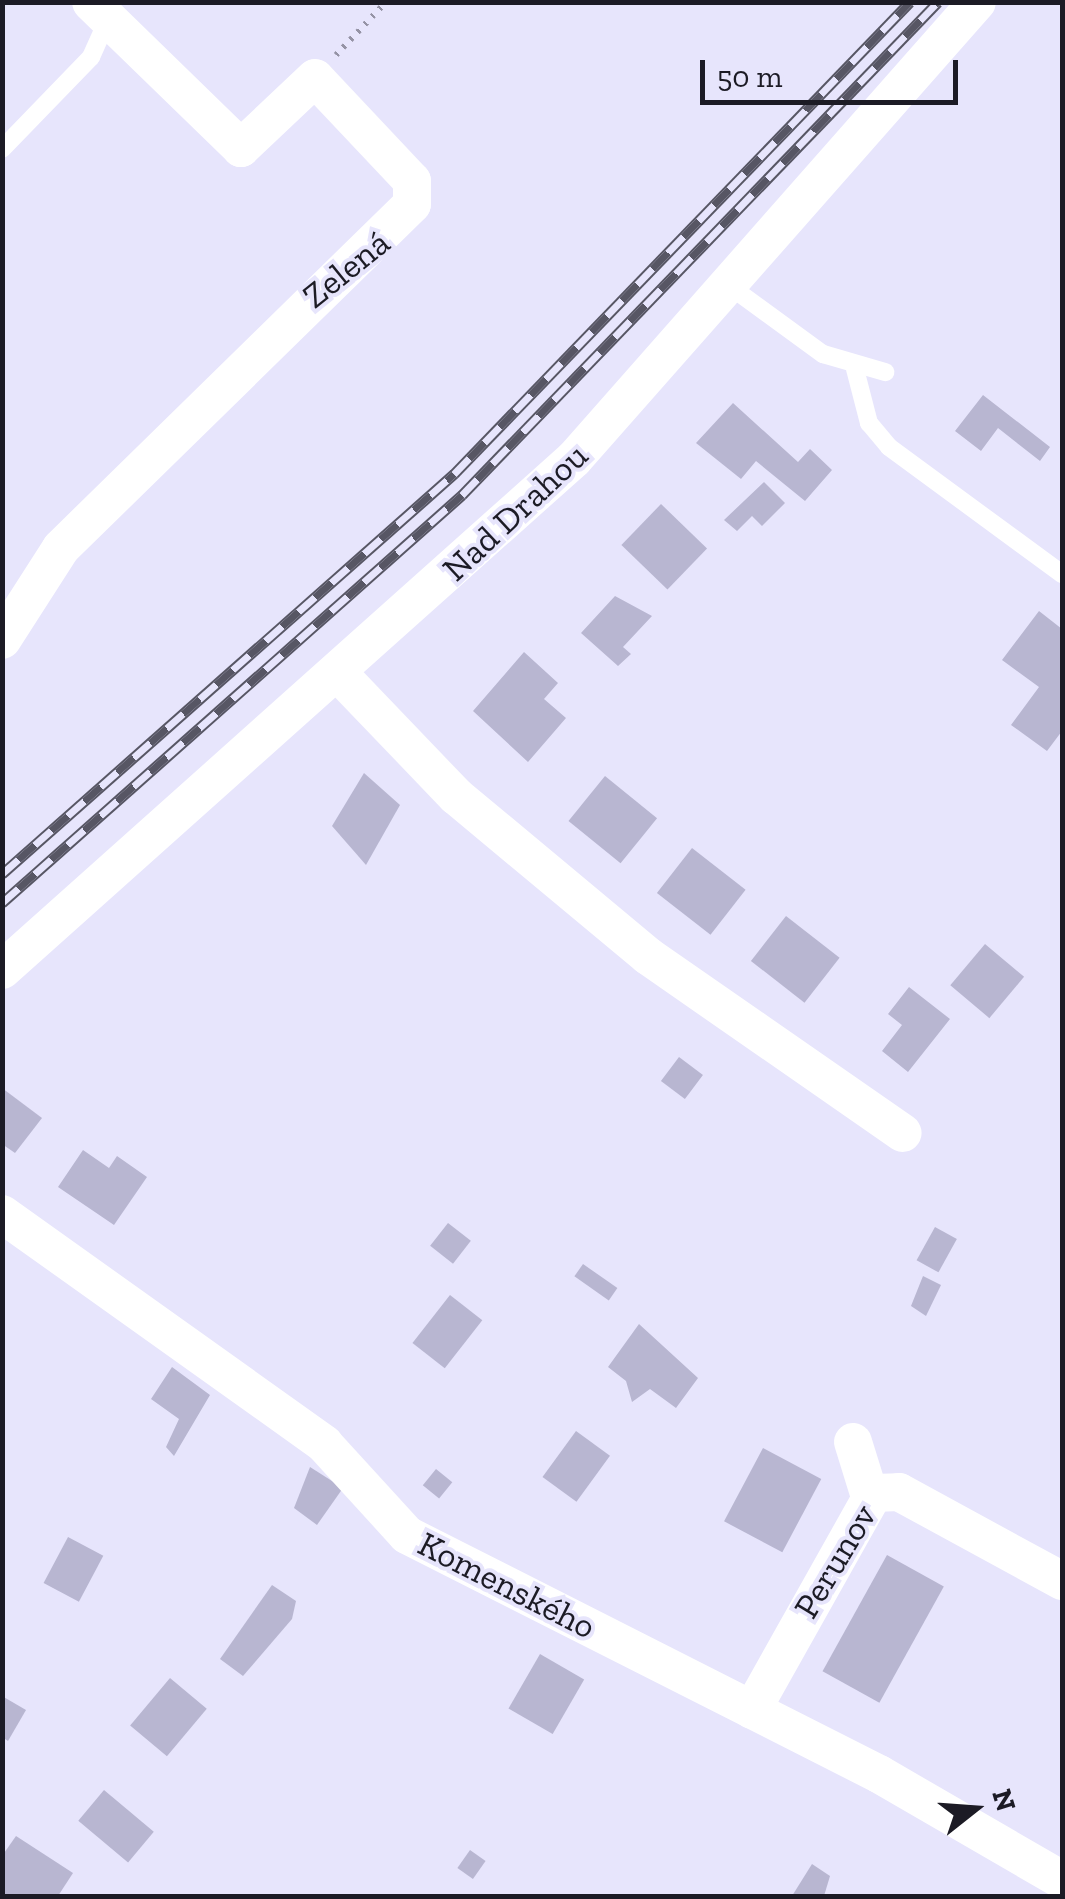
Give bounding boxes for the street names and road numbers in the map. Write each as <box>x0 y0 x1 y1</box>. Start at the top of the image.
street label: Zelená <box>294 221 398 317</box>
street label: Nad Drahou <box>434 434 596 590</box>
street label: Perunov <box>785 1496 885 1626</box>
street label: Komenského <box>411 1522 603 1648</box>

